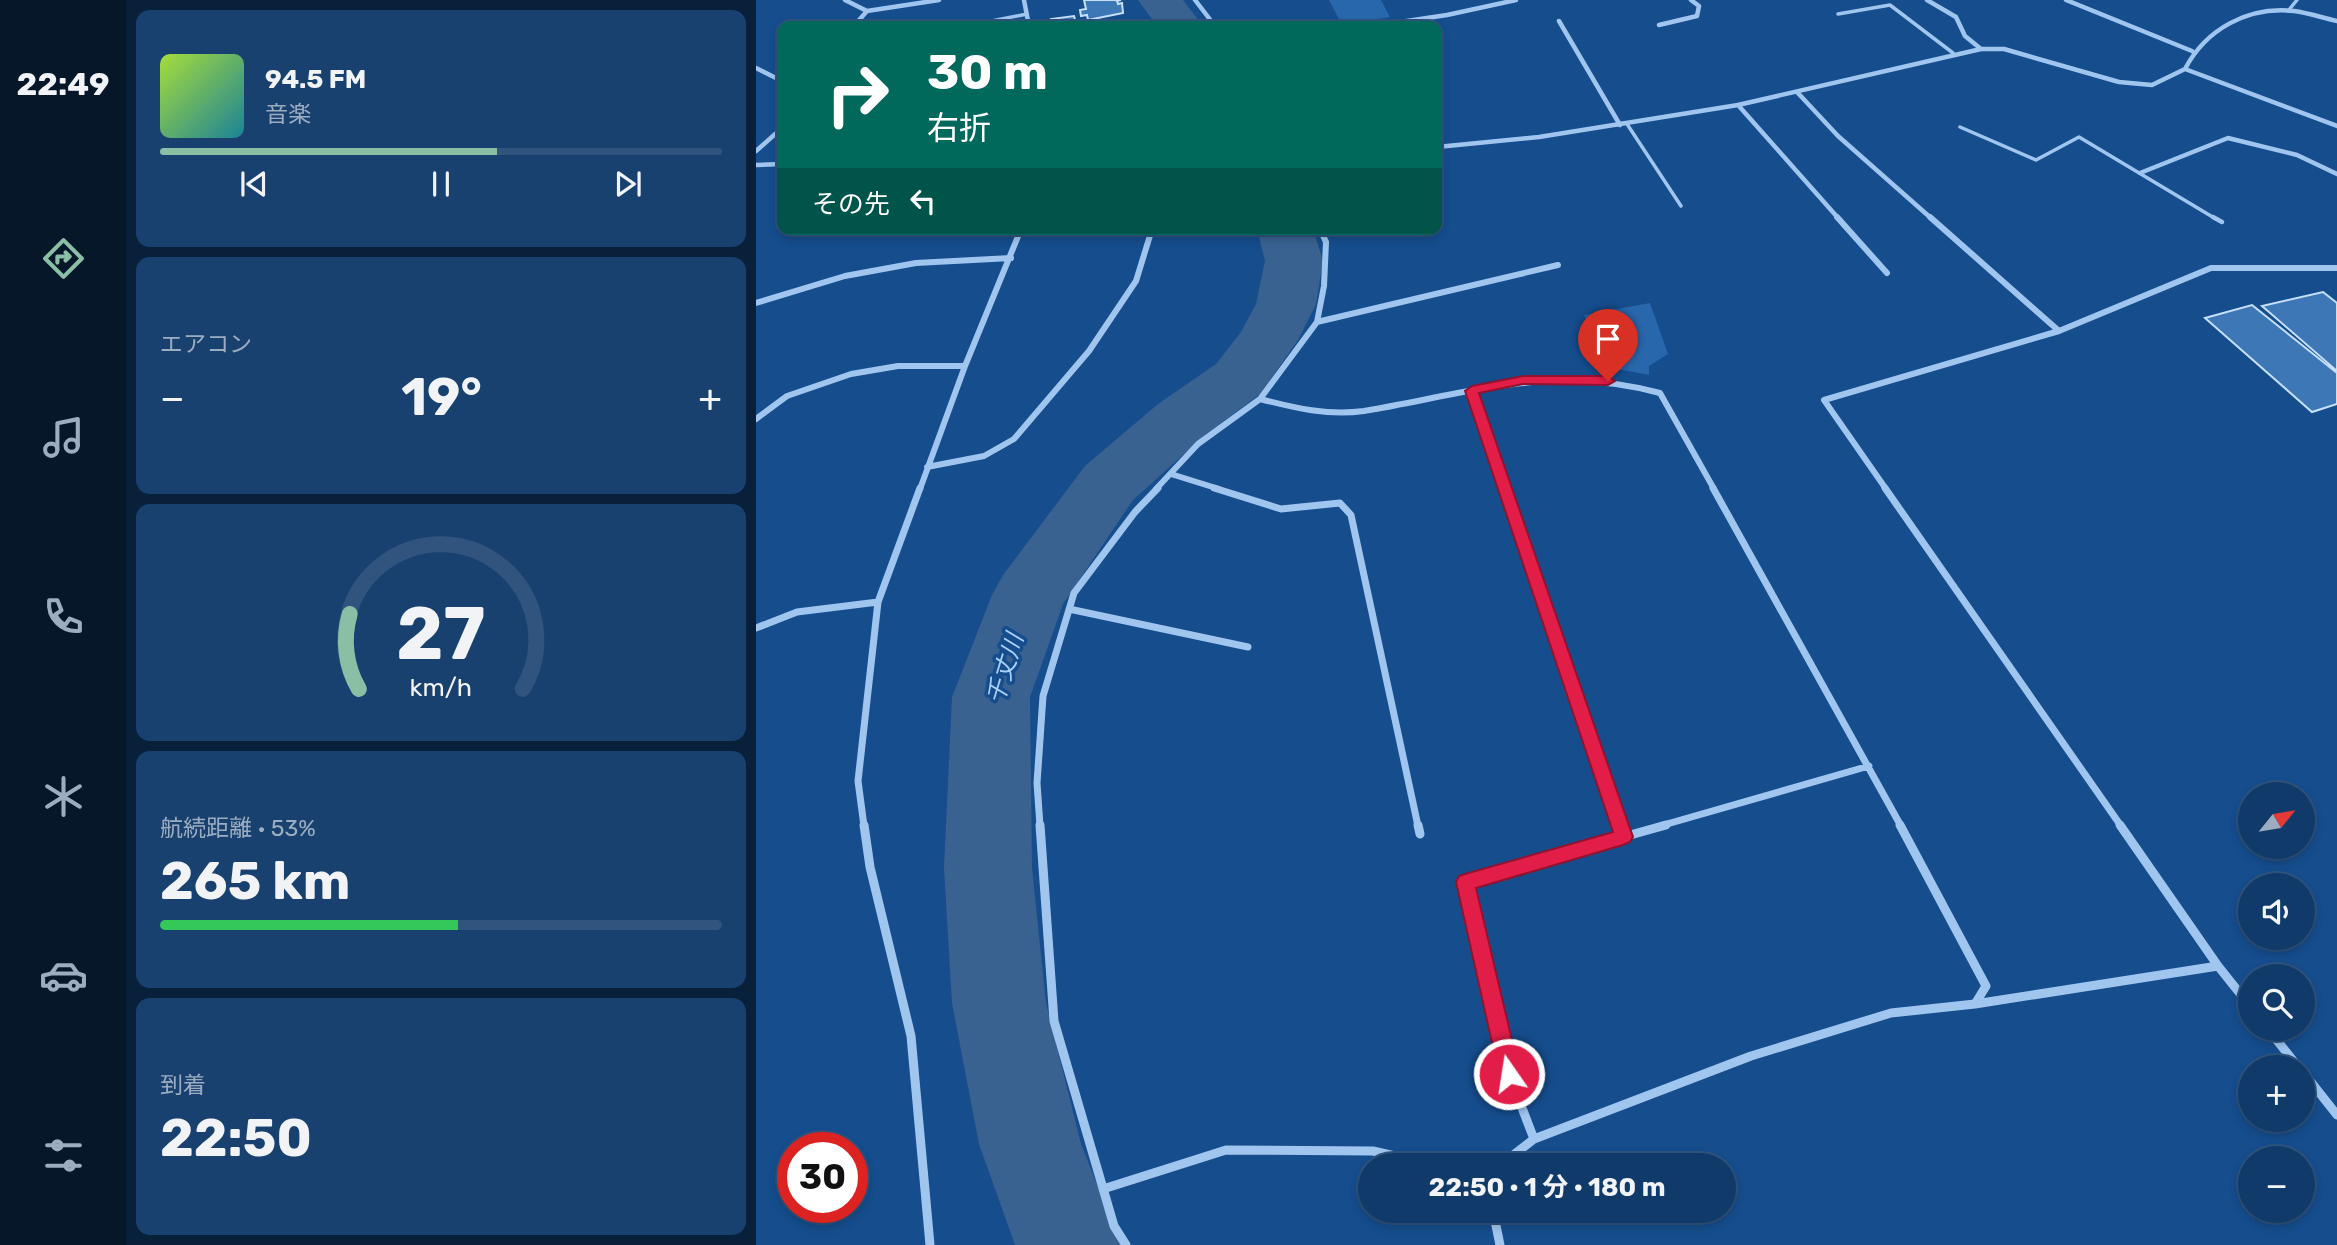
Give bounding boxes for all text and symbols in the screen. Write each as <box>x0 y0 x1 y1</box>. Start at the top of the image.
text: 30 m <box>927 43 1048 101</box>
icon: right <box>812 49 903 140</box>
text: 94.5 FM <box>265 64 366 95</box>
text: 22:49 <box>16 65 110 103</box>
text: 音楽 <box>265 100 311 128</box>
text: 右折 <box>927 109 991 147</box>
icon: previous <box>235 165 273 203</box>
icon: pause <box>422 165 460 203</box>
icon: next <box>609 165 647 203</box>
icon: left <box>904 182 942 220</box>
text: その先 <box>812 189 890 220</box>
icon: directions <box>39 234 88 283</box>
pin <box>1578 309 1638 381</box>
icon: arrive <box>1589 320 1627 358</box>
text: エアコン <box>160 330 252 358</box>
text: 19° <box>401 366 482 428</box>
text: − <box>160 375 185 421</box>
text: + <box>698 375 722 421</box>
icon: music <box>39 413 88 462</box>
text: 27 <box>396 591 486 677</box>
icon: phone <box>39 592 88 641</box>
water label: 千丈川 <box>981 628 1030 708</box>
text: km/h <box>410 672 472 701</box>
icon: climate <box>39 772 88 821</box>
north arrow <box>2238 782 2315 859</box>
map controls <box>2238 782 2315 1223</box>
text: 航続距離 · 53% <box>160 814 316 842</box>
text: 265 km <box>160 850 350 912</box>
button: sound <box>2238 873 2315 950</box>
icon: car <box>39 951 88 1000</box>
button: search <box>2238 964 2315 1041</box>
position arrow <box>1472 1037 1546 1111</box>
button: + <box>2238 1055 2315 1132</box>
text: 到着 <box>160 1071 206 1099</box>
text: 22:50 <box>160 1107 312 1169</box>
icon: filters <box>39 1131 88 1180</box>
speed limit sign: 30 <box>777 1132 868 1223</box>
button: − <box>2238 1146 2315 1223</box>
text: 22:50 · 1 分 · 180 m <box>1428 1172 1666 1203</box>

